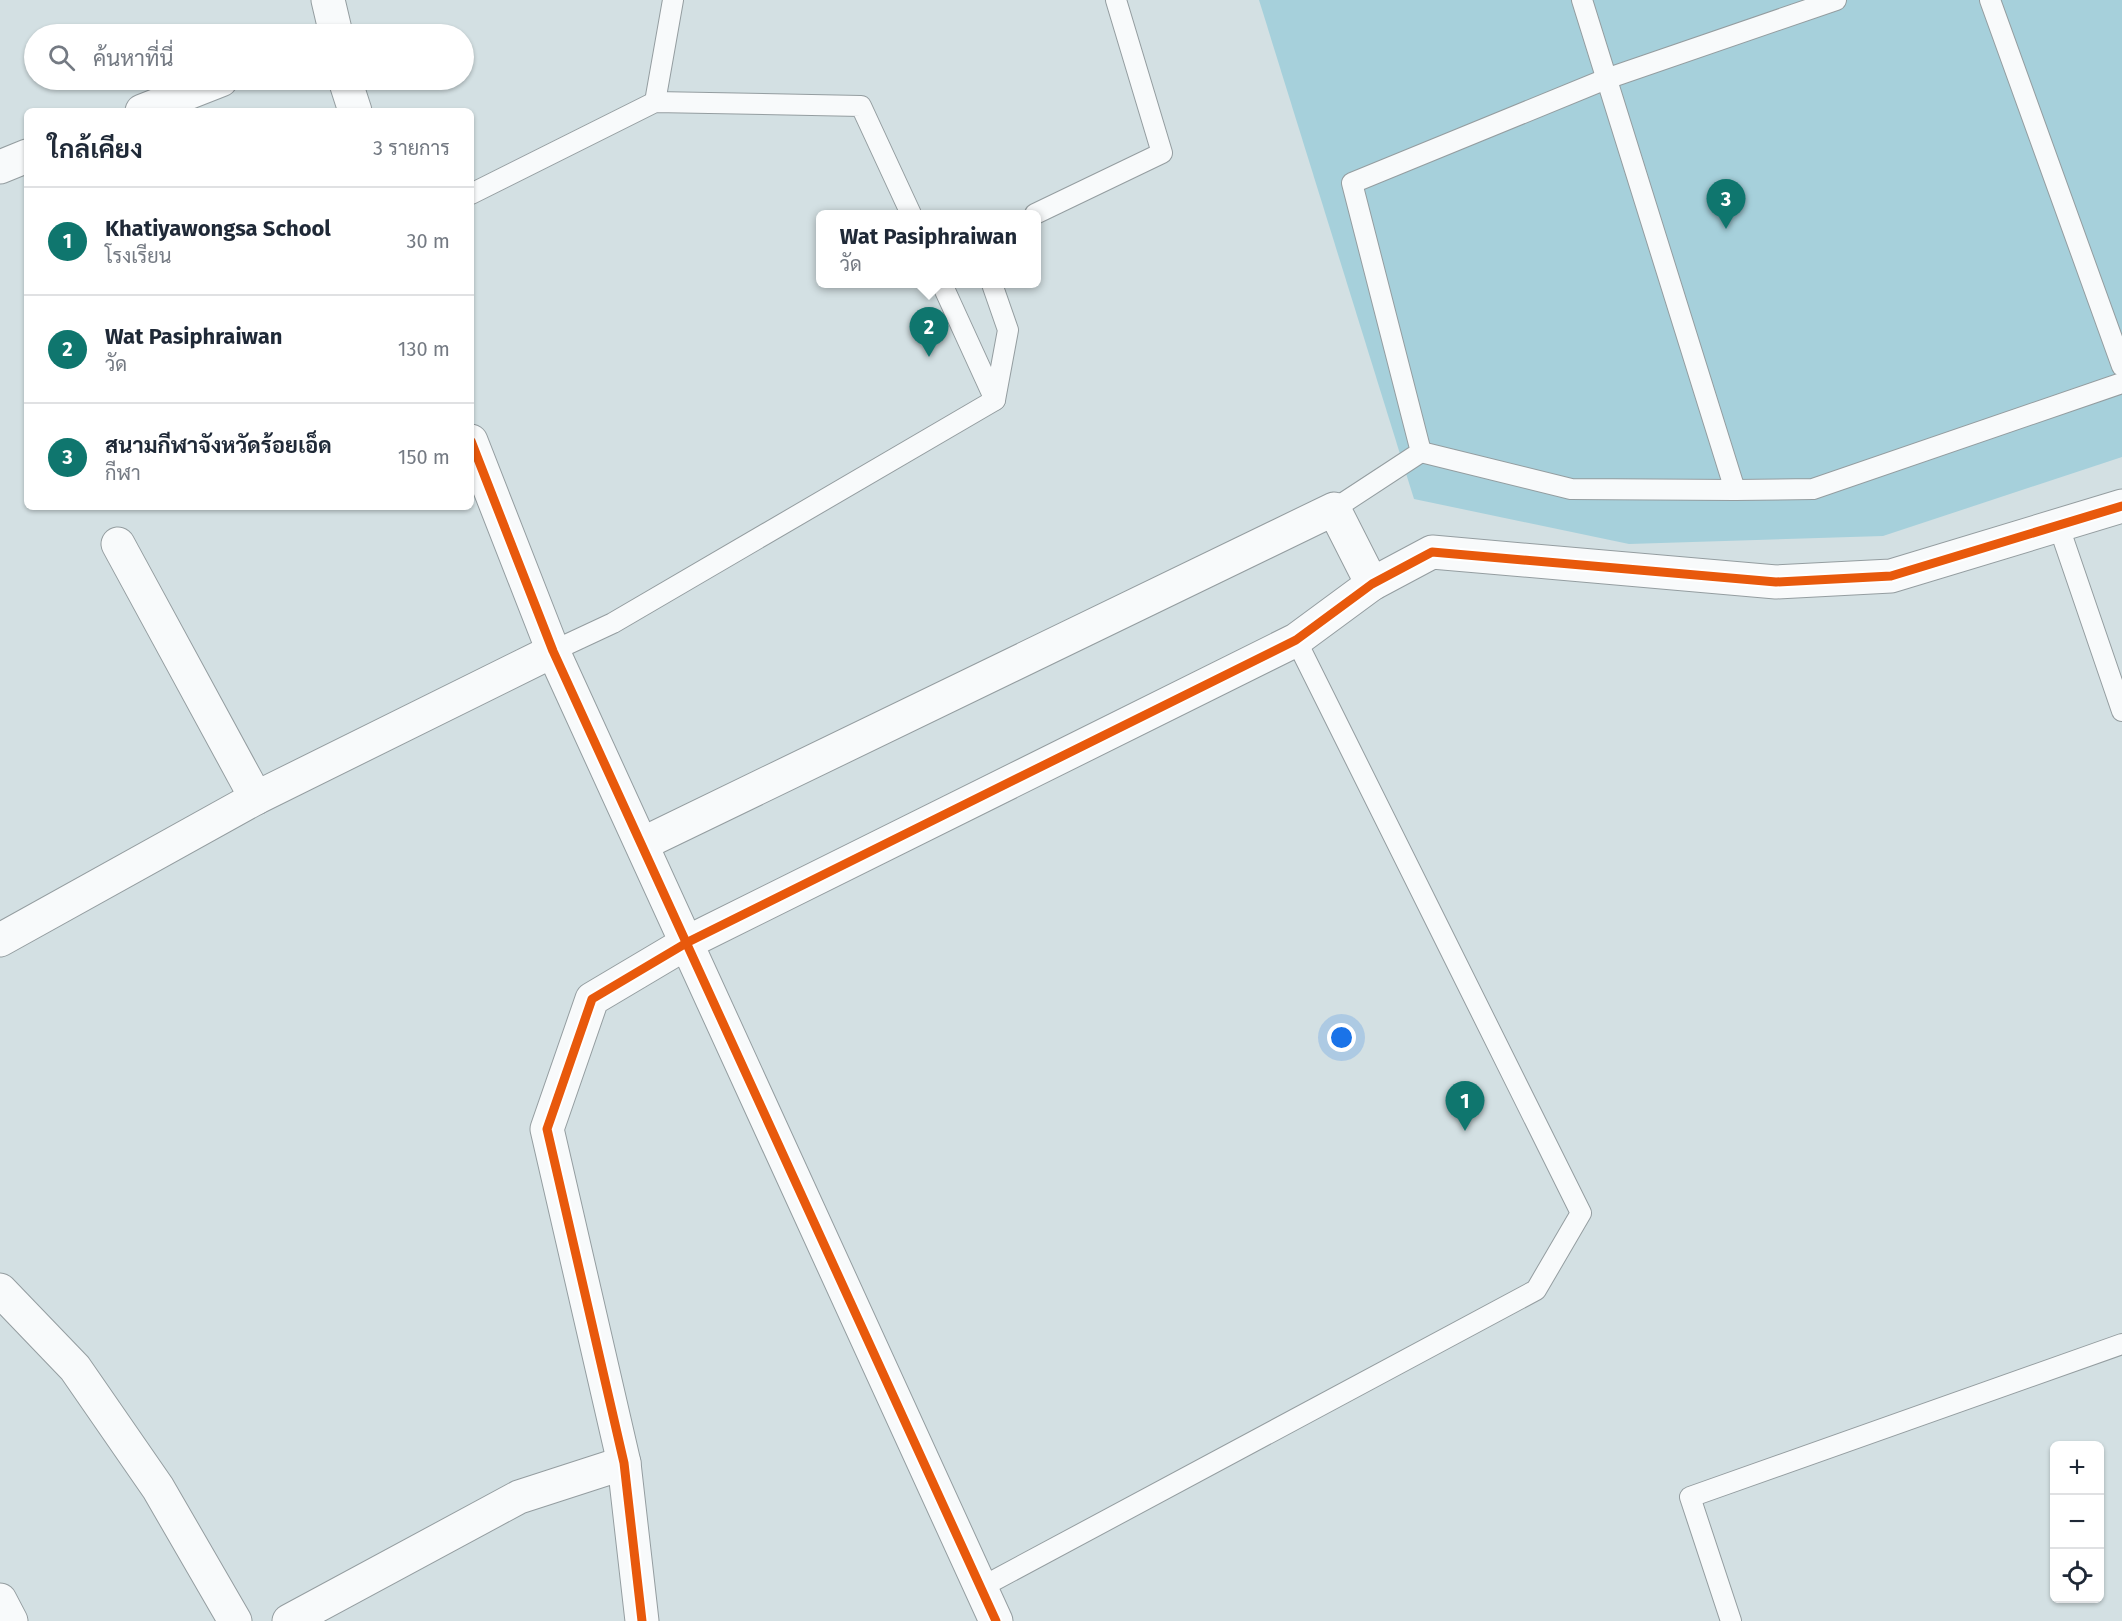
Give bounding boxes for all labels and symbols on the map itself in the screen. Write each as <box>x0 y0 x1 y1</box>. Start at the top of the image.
pin: 3 <box>1706 180 1746 229</box>
pin: 2 <box>910 308 948 357</box>
your location <box>1327 1023 1356 1052</box>
pin: 1 <box>1446 1082 1484 1131</box>

